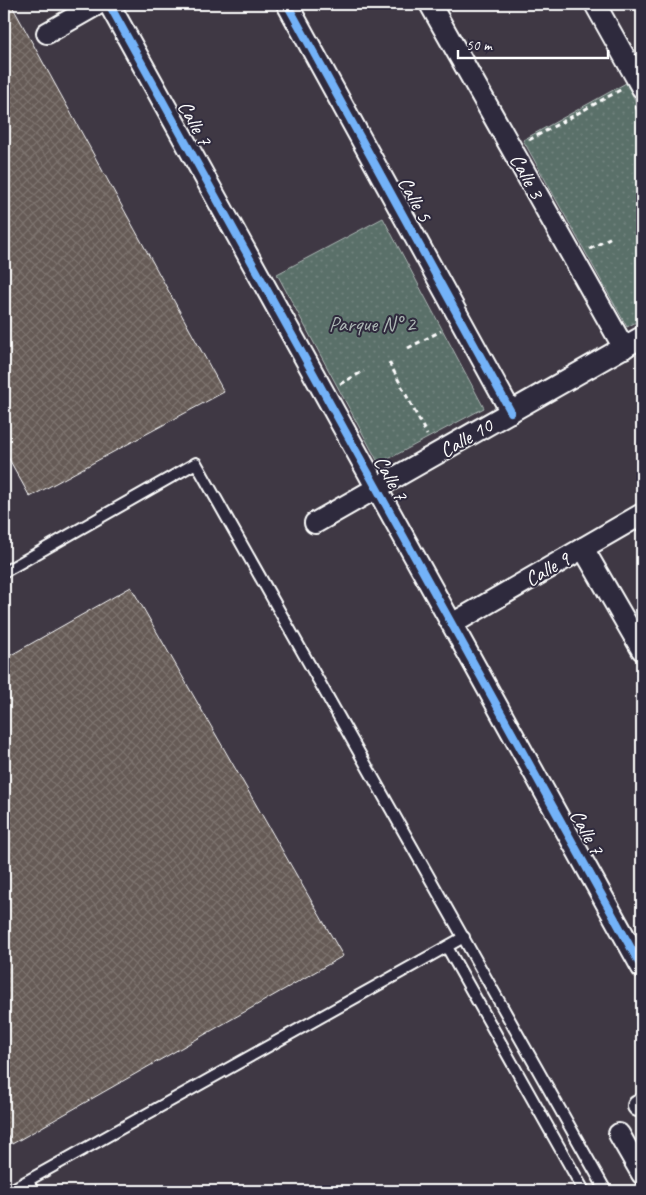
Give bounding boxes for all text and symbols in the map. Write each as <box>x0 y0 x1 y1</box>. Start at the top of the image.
scale bar <box>458 28 608 60</box>
text: 50 m <box>466 36 493 55</box>
street label: Calle 7 <box>172 96 219 151</box>
street label: Calle 3 <box>504 149 551 204</box>
street label: Calle 5 <box>392 172 439 227</box>
park label: Parque N° 2 <box>329 311 417 337</box>
street label: Calle 10 <box>435 412 499 464</box>
street label: Calle 7 <box>368 451 415 506</box>
street label: Calle 9 <box>520 545 575 592</box>
street label: Calle 7 <box>564 805 611 860</box>

